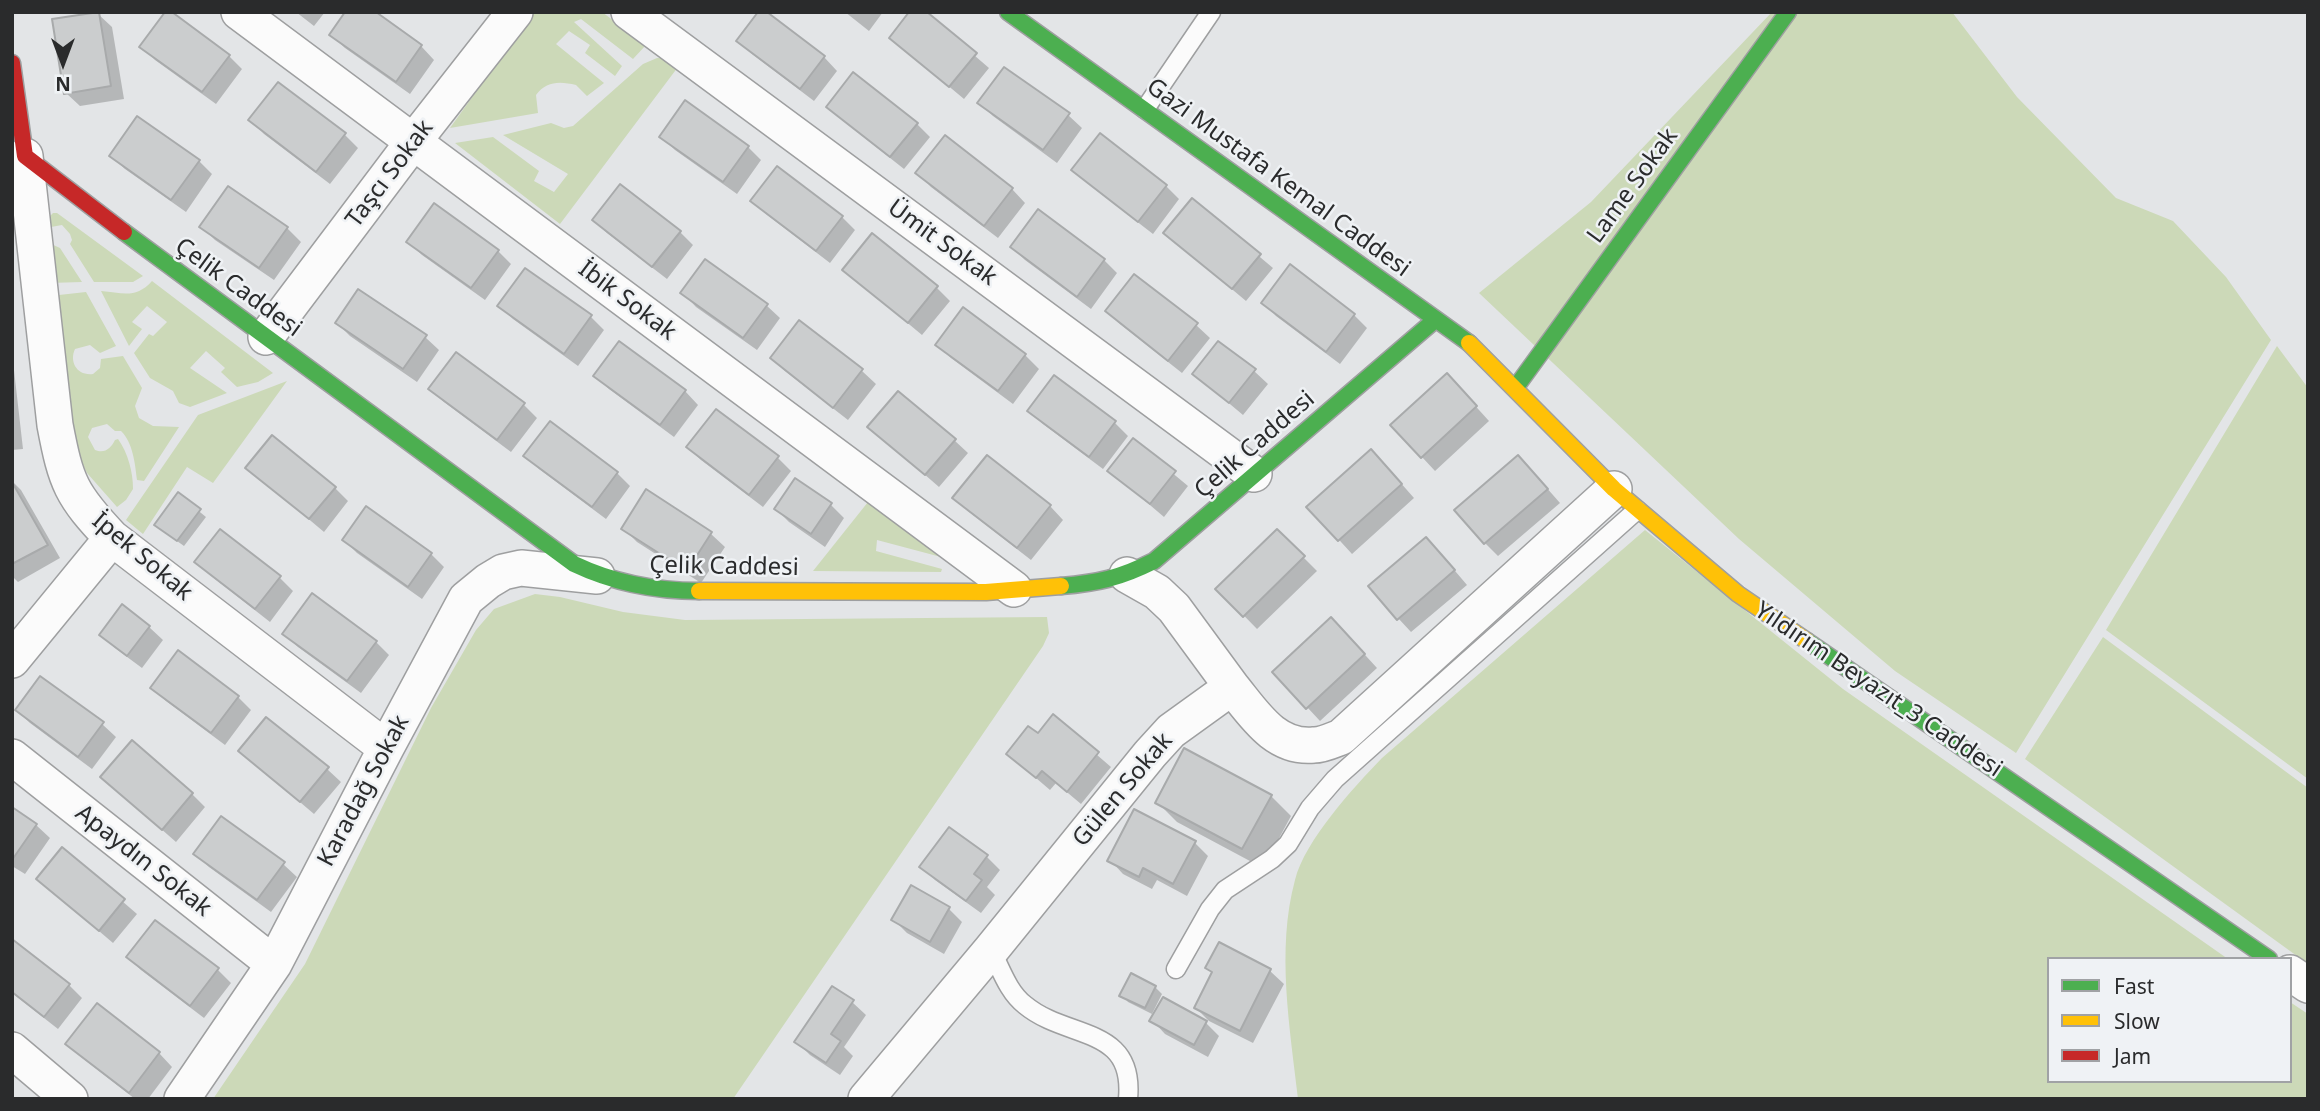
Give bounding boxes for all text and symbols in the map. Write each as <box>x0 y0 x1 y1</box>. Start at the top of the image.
north arrow <box>28 28 98 98</box>
text: N <box>55 71 71 97</box>
street label: Gazi Mustafa Kemal Caddesi <box>1141 73 1415 283</box>
street label: Taşcı Sokak <box>340 115 440 233</box>
street label: Lame Sokak <box>1582 123 1684 249</box>
street label: Ümit Sokak <box>882 194 1002 292</box>
street label: Çelik Caddesi <box>169 232 307 344</box>
street label: İbik Sokak <box>572 255 682 347</box>
street label: Çelik Caddesi <box>1189 385 1321 505</box>
street label: İpek Sokak <box>86 507 198 607</box>
street label: Çelik Caddesi <box>649 551 799 583</box>
street label: Yıldırım Beyazıt_3 Caddesi <box>1749 596 2007 784</box>
street label: Karadağ Sokak <box>312 710 416 872</box>
street label: Gülen Sokak <box>1067 727 1179 853</box>
street label: Apaydın Sokak <box>69 799 217 923</box>
legend <box>2047 957 2292 1083</box>
text: Fast <box>2114 972 2154 1000</box>
text: Slow <box>2114 1007 2160 1035</box>
text: Jam <box>2114 1042 2151 1070</box>

